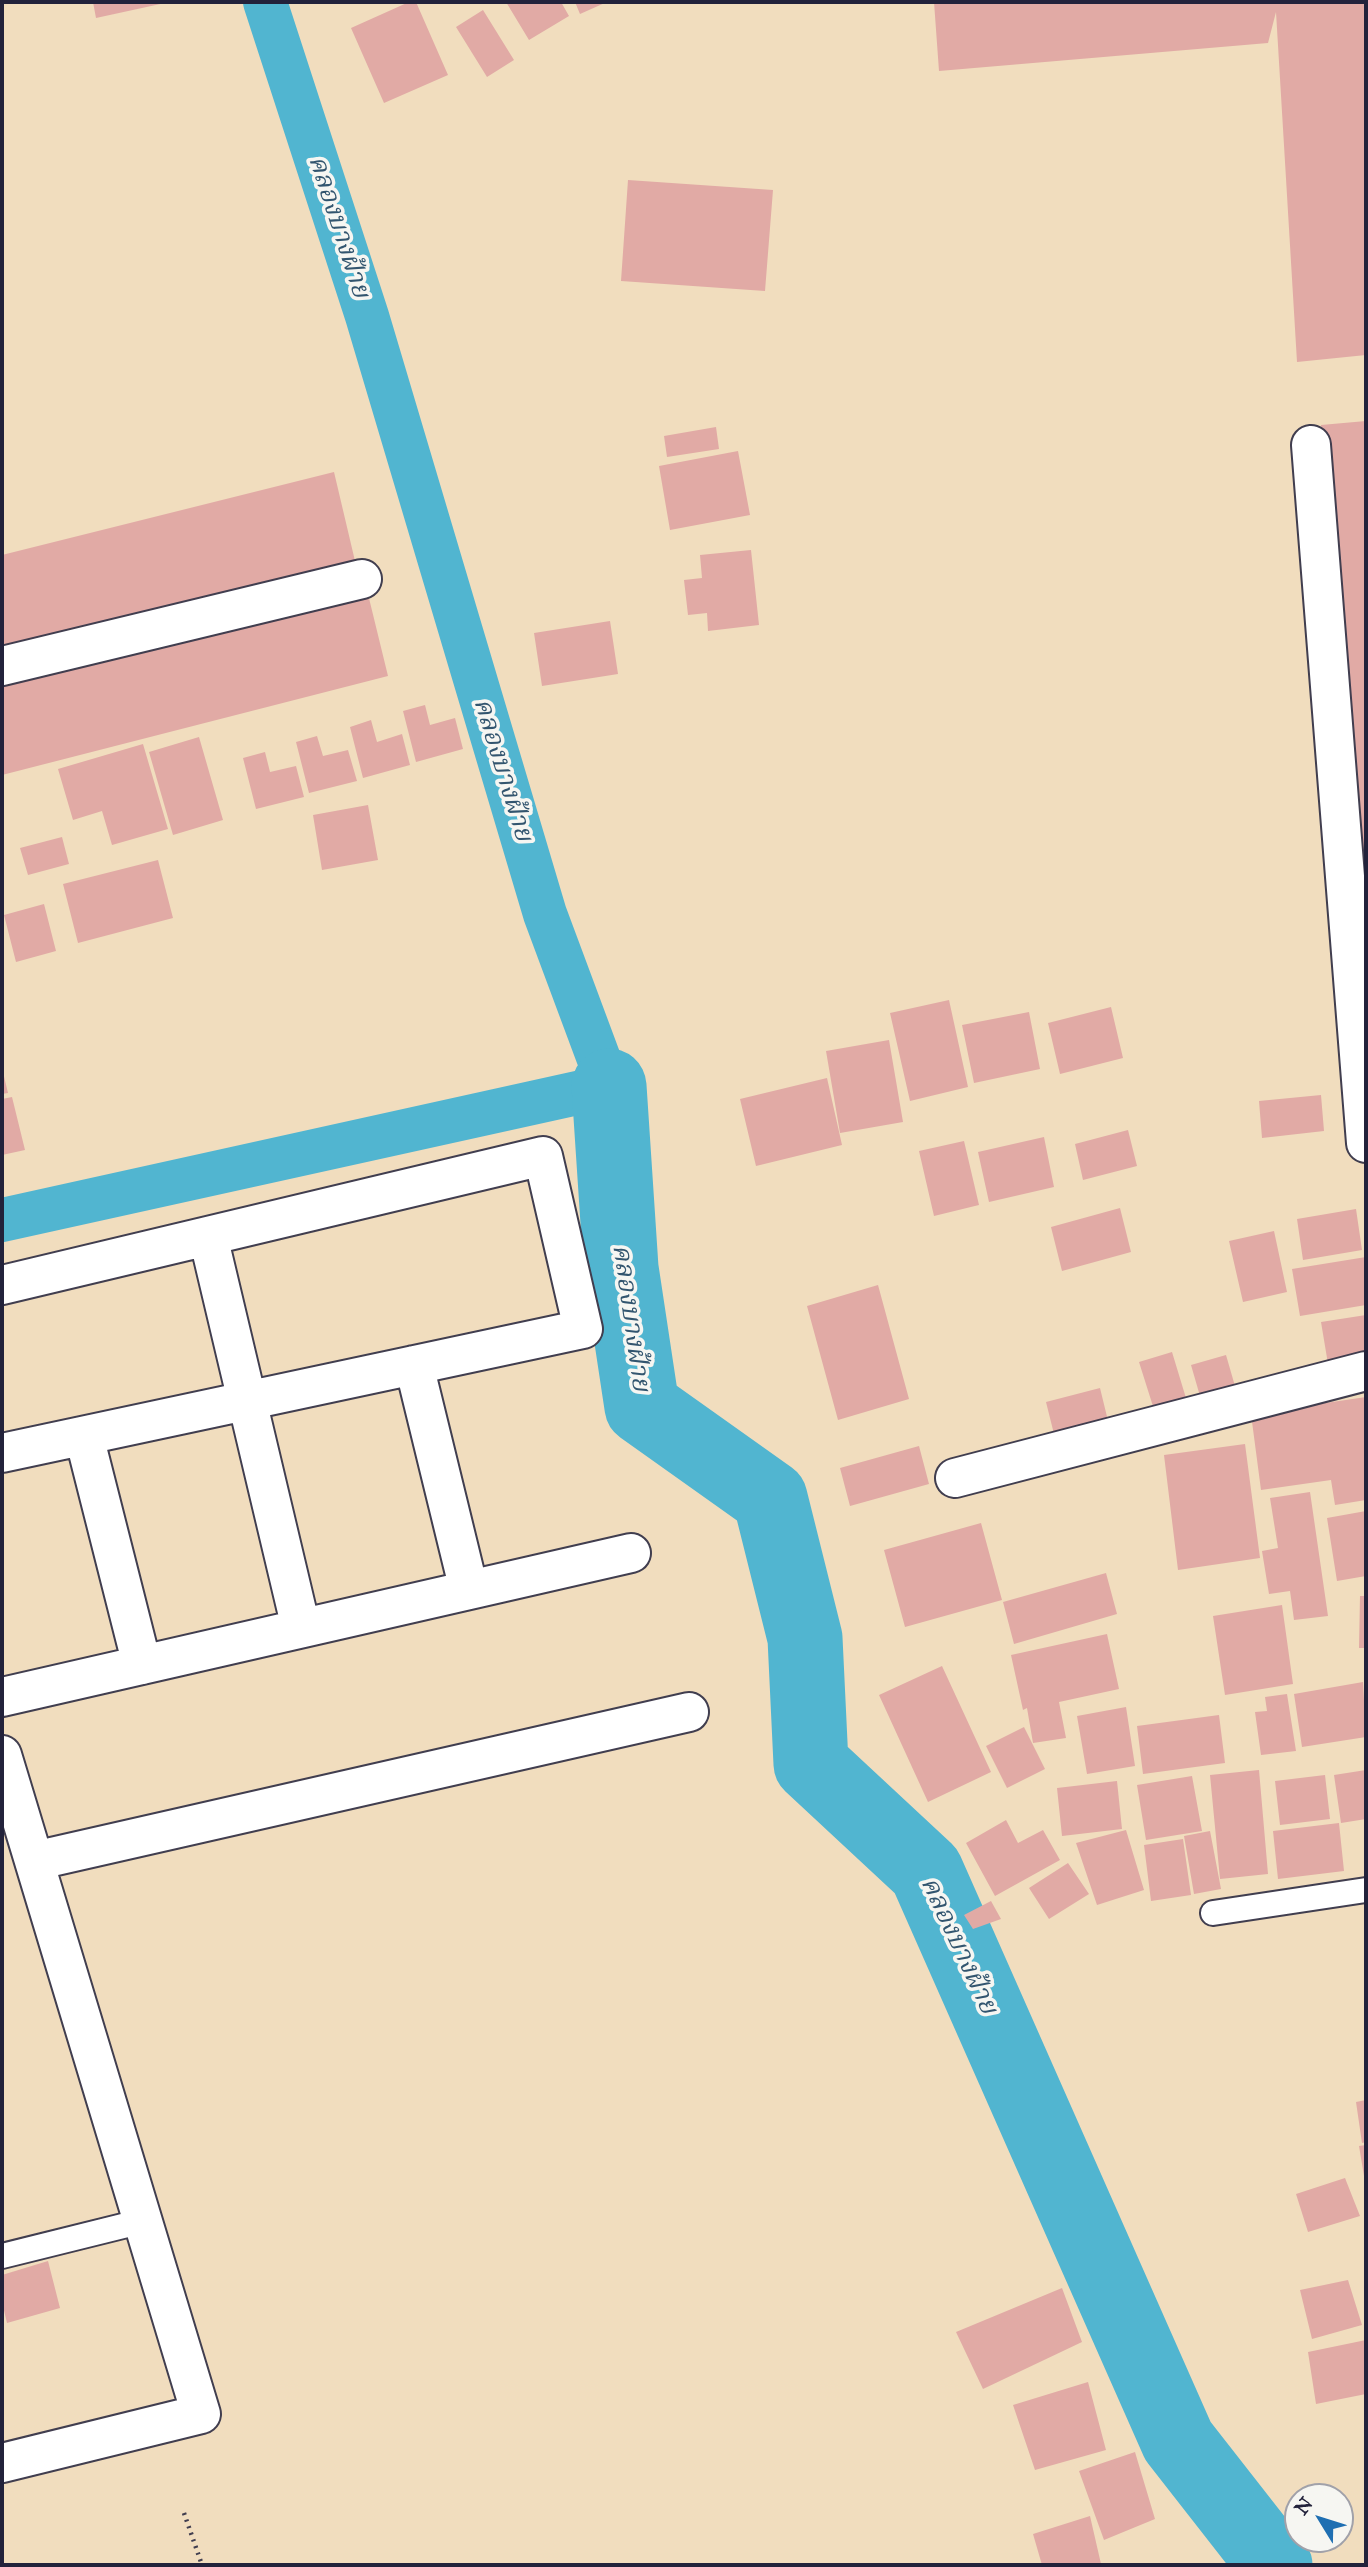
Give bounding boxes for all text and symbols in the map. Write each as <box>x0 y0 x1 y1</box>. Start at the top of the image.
water label: คลองบางฝ้าย <box>300 152 376 302</box>
water label: คลองบางฝ้าย <box>466 695 538 845</box>
water label: คลองบางฝ้าย <box>604 1243 656 1393</box>
water label: คลองบางฝ้าย <box>913 1873 1003 2019</box>
north arrow <box>1284 2483 1354 2553</box>
text: N <box>1290 2493 1318 2519</box>

